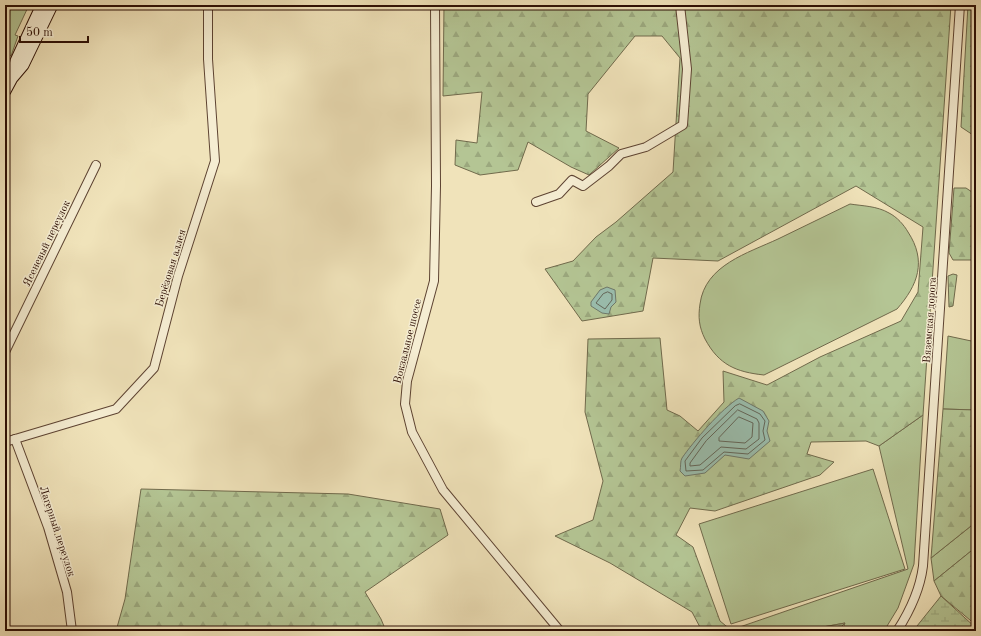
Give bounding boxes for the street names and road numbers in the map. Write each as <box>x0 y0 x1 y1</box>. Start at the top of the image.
street label: Ясеневый переулок <box>22 198 73 288</box>
street label: Берёзовая аллея <box>154 228 189 309</box>
street label: Вяземская дорога <box>922 276 939 363</box>
street label: Вокзальное шоссе <box>393 298 424 385</box>
street label: Лагерный переулок <box>37 485 77 579</box>

